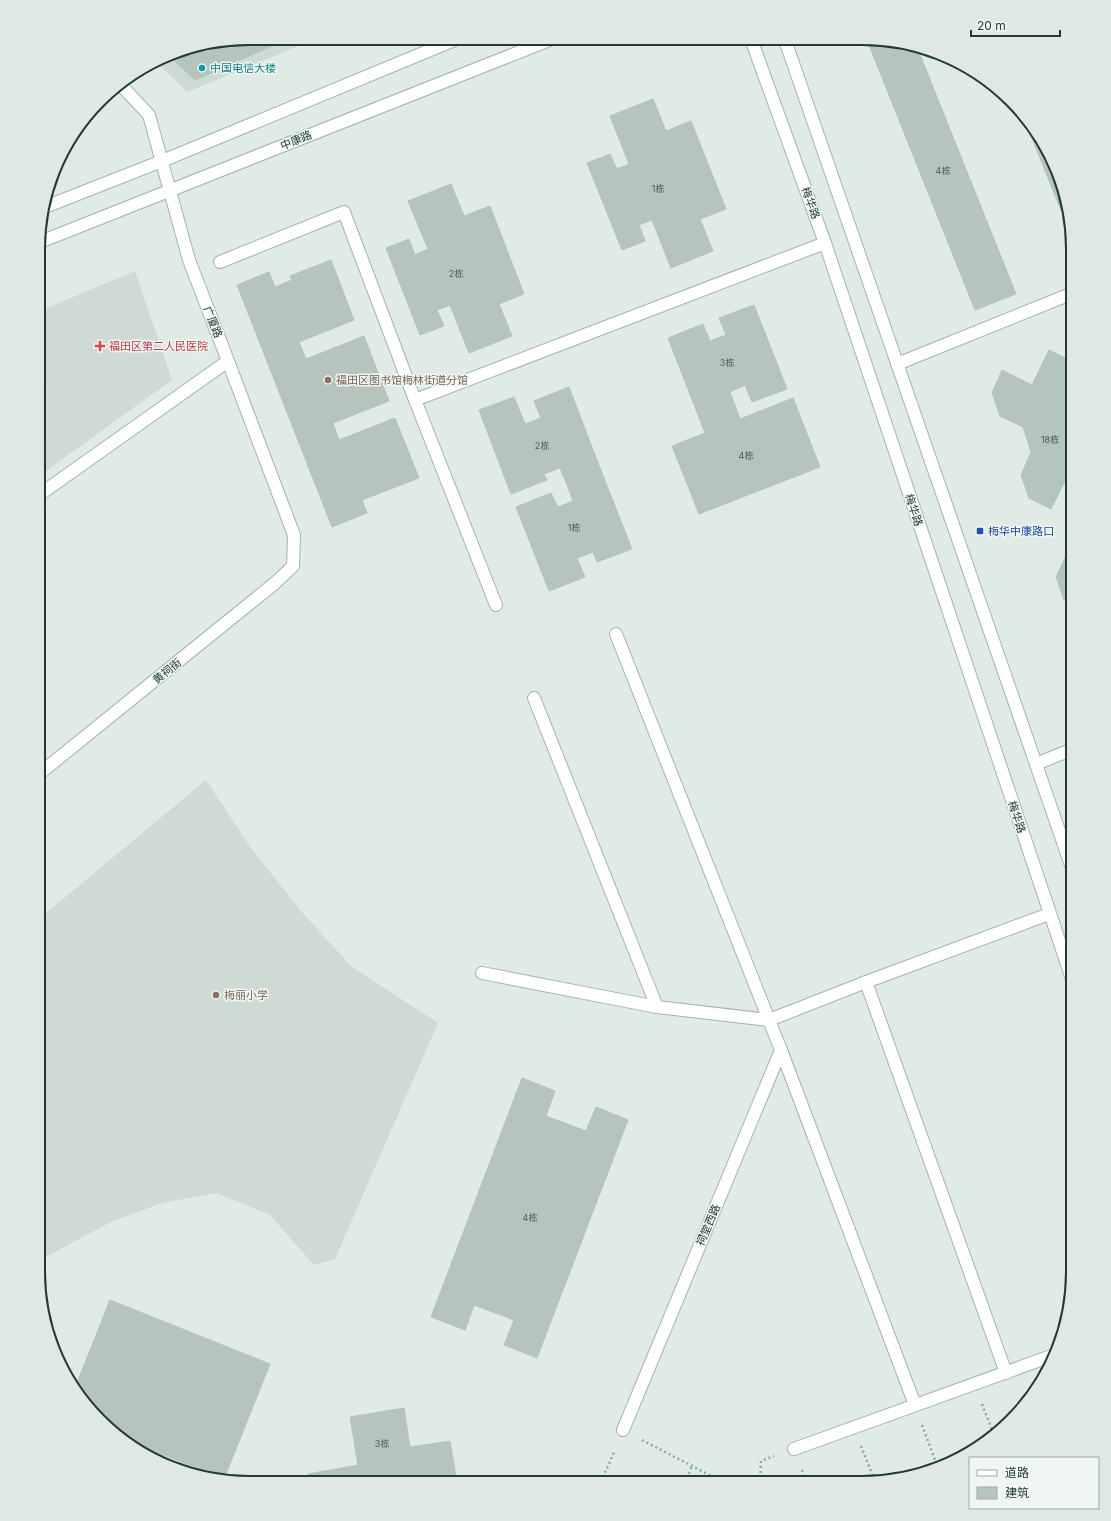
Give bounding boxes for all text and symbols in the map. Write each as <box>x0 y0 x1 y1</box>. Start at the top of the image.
scale bar <box>971 12 1060 38</box>
text: 20 m <box>977 18 1006 33</box>
place label: 中国电信大楼 <box>210 61 276 75</box>
marker: 中国电信大楼 <box>197 63 207 73</box>
street label: 中康路 <box>278 127 314 153</box>
house number: 4栋 <box>936 165 950 176</box>
house number: 1栋 <box>652 183 664 194</box>
street label: 梅华路 <box>799 185 823 221</box>
house number: 2栋 <box>449 268 463 279</box>
street label: 广厦路 <box>200 304 226 340</box>
place label: 福田区第二人民医院 <box>109 339 208 353</box>
marker: 福田区第二人民医院 <box>94 340 106 352</box>
house number: 3栋 <box>720 357 734 368</box>
place label: 福田区图书馆梅林街道分馆 <box>336 373 468 387</box>
marker: 福田区图书馆梅林街道分馆 <box>323 375 333 385</box>
house number: 18栋 <box>1041 434 1059 445</box>
house number: 2栋 <box>535 440 549 451</box>
house number: 4栋 <box>739 450 753 461</box>
street label: 梅华路 <box>902 492 926 528</box>
house number: 1栋 <box>568 522 580 533</box>
place label: 梅华中康路口 <box>988 524 1054 538</box>
marker: 梅华中康路口 <box>975 526 985 536</box>
street label: 黄祠街 <box>150 655 184 687</box>
street label: 梅华路 <box>1005 799 1029 835</box>
place label: 梅丽小学 <box>224 988 268 1002</box>
marker: 梅丽小学 <box>211 990 221 1000</box>
street label: 祠堂西路 <box>693 1202 723 1248</box>
house number: 4栋 <box>523 1212 537 1223</box>
house number: 3栋 <box>375 1438 389 1449</box>
legend <box>969 1457 1099 1509</box>
text: 道路 <box>1005 1465 1029 1480</box>
text: 建筑 <box>1005 1485 1029 1500</box>

